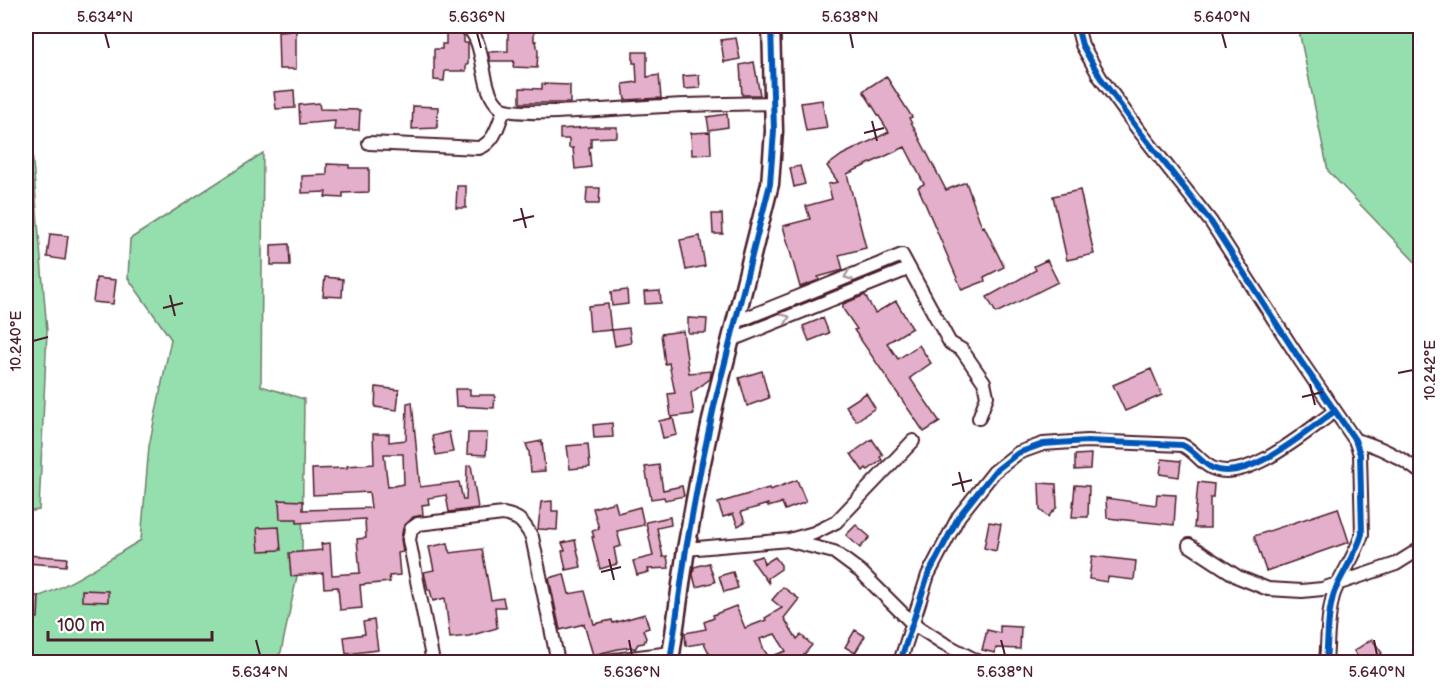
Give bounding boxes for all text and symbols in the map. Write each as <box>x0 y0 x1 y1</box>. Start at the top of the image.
text: 5.634°N <box>77 8 133 27</box>
text: 5.636°N <box>449 8 505 27</box>
text: 5.638°N <box>822 8 878 27</box>
text: 5.640°N <box>1194 8 1250 27</box>
one-way arrow <box>843 269 854 281</box>
text: 10.240°E <box>7 310 26 371</box>
one-way arrow <box>779 313 790 325</box>
text: 10.242°E <box>1421 340 1440 400</box>
scale bar <box>48 604 212 642</box>
text: 100 m <box>57 615 105 636</box>
text: 5.634°N <box>232 663 288 682</box>
text: 5.636°N <box>604 663 660 682</box>
text: 5.638°N <box>977 663 1033 682</box>
text: 5.640°N <box>1349 663 1405 682</box>

